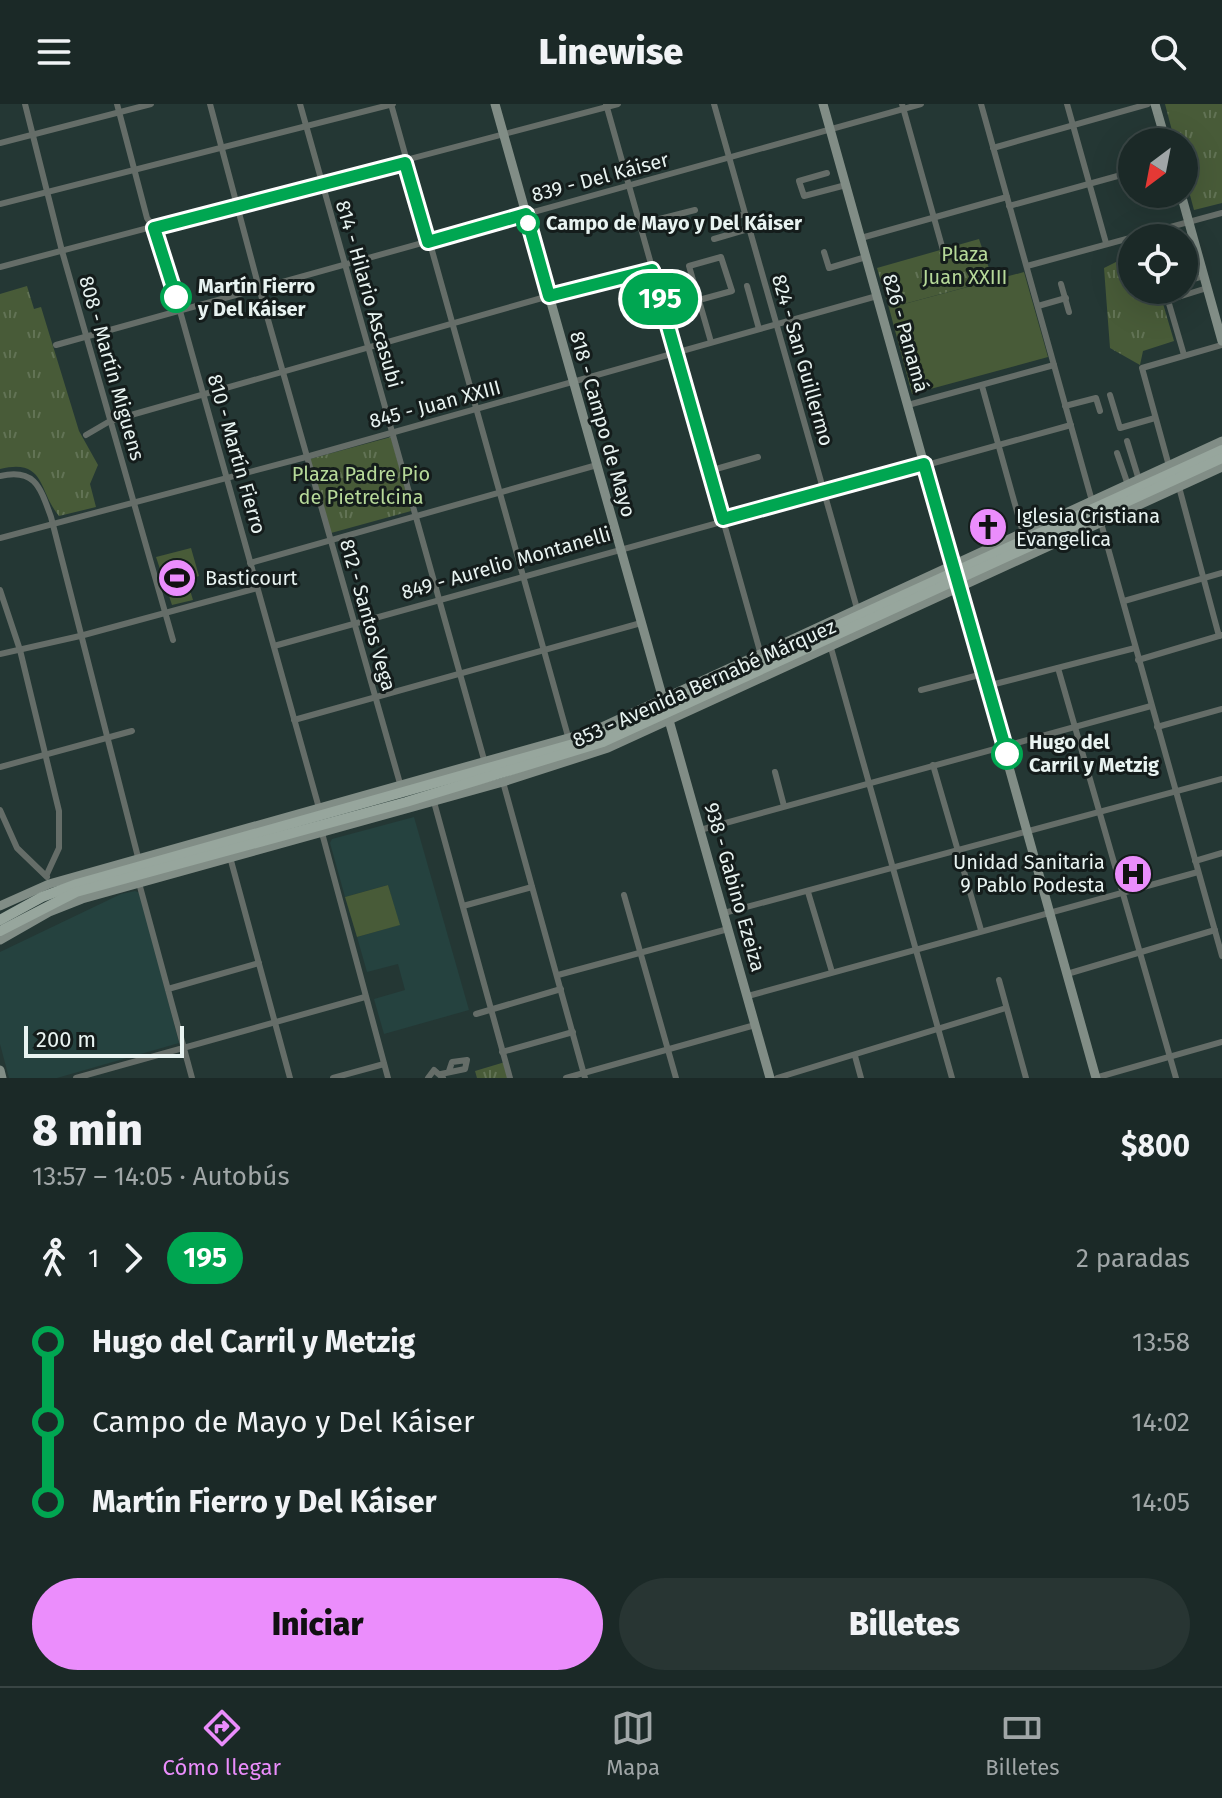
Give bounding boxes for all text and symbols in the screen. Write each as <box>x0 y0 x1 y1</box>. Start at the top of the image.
icon: menu <box>32 30 76 74</box>
text: Linewise <box>539 30 683 74</box>
icon: search <box>1146 30 1190 74</box>
north arrow <box>1118 128 1198 208</box>
map controls <box>1118 128 1198 304</box>
street label: 839 - Del Káiser <box>529 147 671 207</box>
street label: 814 - Hilario Ascasubi <box>331 197 407 391</box>
place label: Campo de Mayo y Del Káiser <box>546 211 803 235</box>
marker: Campo de Mayo y Del Káiser <box>517 212 539 234</box>
button: locate <box>1118 224 1198 304</box>
park label: Plaza Juan XXIII <box>923 242 1007 289</box>
street label: 826 - Panamá <box>878 271 934 395</box>
street label: 824 - San Guillermo <box>767 272 839 448</box>
street label: 808 - Martín Miguens <box>74 273 150 463</box>
line badge: 195 <box>614 273 706 325</box>
place label: Martín Fierro y Del Káiser <box>197 274 316 321</box>
marker: Martín Fierro y Del Káiser <box>161 282 191 312</box>
text: 195 <box>638 282 682 315</box>
street label: 818 - Campo de Mayo <box>565 328 641 520</box>
street label: 810 - Martín Fierro <box>203 371 271 537</box>
street label: 845 - Juan XXIII <box>367 375 503 433</box>
park label: Plaza Padre Pio de Pietrelcina <box>292 462 430 509</box>
place label: Iglesia Cristiana Evangelica <box>1016 504 1160 551</box>
church icon: Iglesia Cristiana Evangelica <box>967 506 1009 548</box>
street label: 849 - Aurelio Montanelli <box>398 522 614 604</box>
street label: 812 - Santos Vega <box>335 536 401 694</box>
sports icon: Basticourt <box>156 557 198 599</box>
place label: Basticourt <box>205 566 298 590</box>
street label: 853 - Avenida Bernabé Márquez <box>569 614 839 752</box>
place label: Hugo del Carril y Metzig <box>1029 730 1160 777</box>
marker: Hugo del Carril y Metzig <box>992 739 1022 769</box>
street label: 938 - Gabino Ezeiza <box>699 800 771 974</box>
place label: Unidad Sanitaria 9 Pablo Podesta <box>953 850 1105 897</box>
hospital icon: Unidad Sanitaria 9 Pablo Podesta <box>1112 853 1154 895</box>
scale bar <box>24 1022 184 1058</box>
text: 200 m <box>36 1026 96 1053</box>
text: 8 min <box>32 1104 143 1157</box>
text: $800 <box>1121 1128 1190 1164</box>
text: 13:57 – 14:05 · Autobús <box>32 1161 290 1192</box>
icon: walk <box>32 1236 76 1280</box>
icon: forward <box>111 1236 155 1280</box>
text: 195 <box>183 1241 227 1274</box>
text: 1 <box>88 1243 99 1274</box>
text: 2 paradas <box>1076 1243 1190 1274</box>
text: Hugo del Carril y Metzig <box>92 1324 415 1360</box>
text: 13:58 <box>1132 1327 1190 1358</box>
text: Campo de Mayo y Del Káiser <box>92 1404 475 1440</box>
text: 14:02 <box>1132 1407 1190 1438</box>
text: Martín Fierro y Del Káiser <box>92 1484 437 1520</box>
text: 14:05 <box>1131 1487 1190 1518</box>
button: Iniciar <box>32 1578 603 1670</box>
button: Billetes <box>619 1578 1190 1670</box>
tab: Cómo llegar <box>163 1706 281 1781</box>
tab: Mapa <box>606 1706 660 1781</box>
tab: Billetes <box>985 1706 1059 1781</box>

